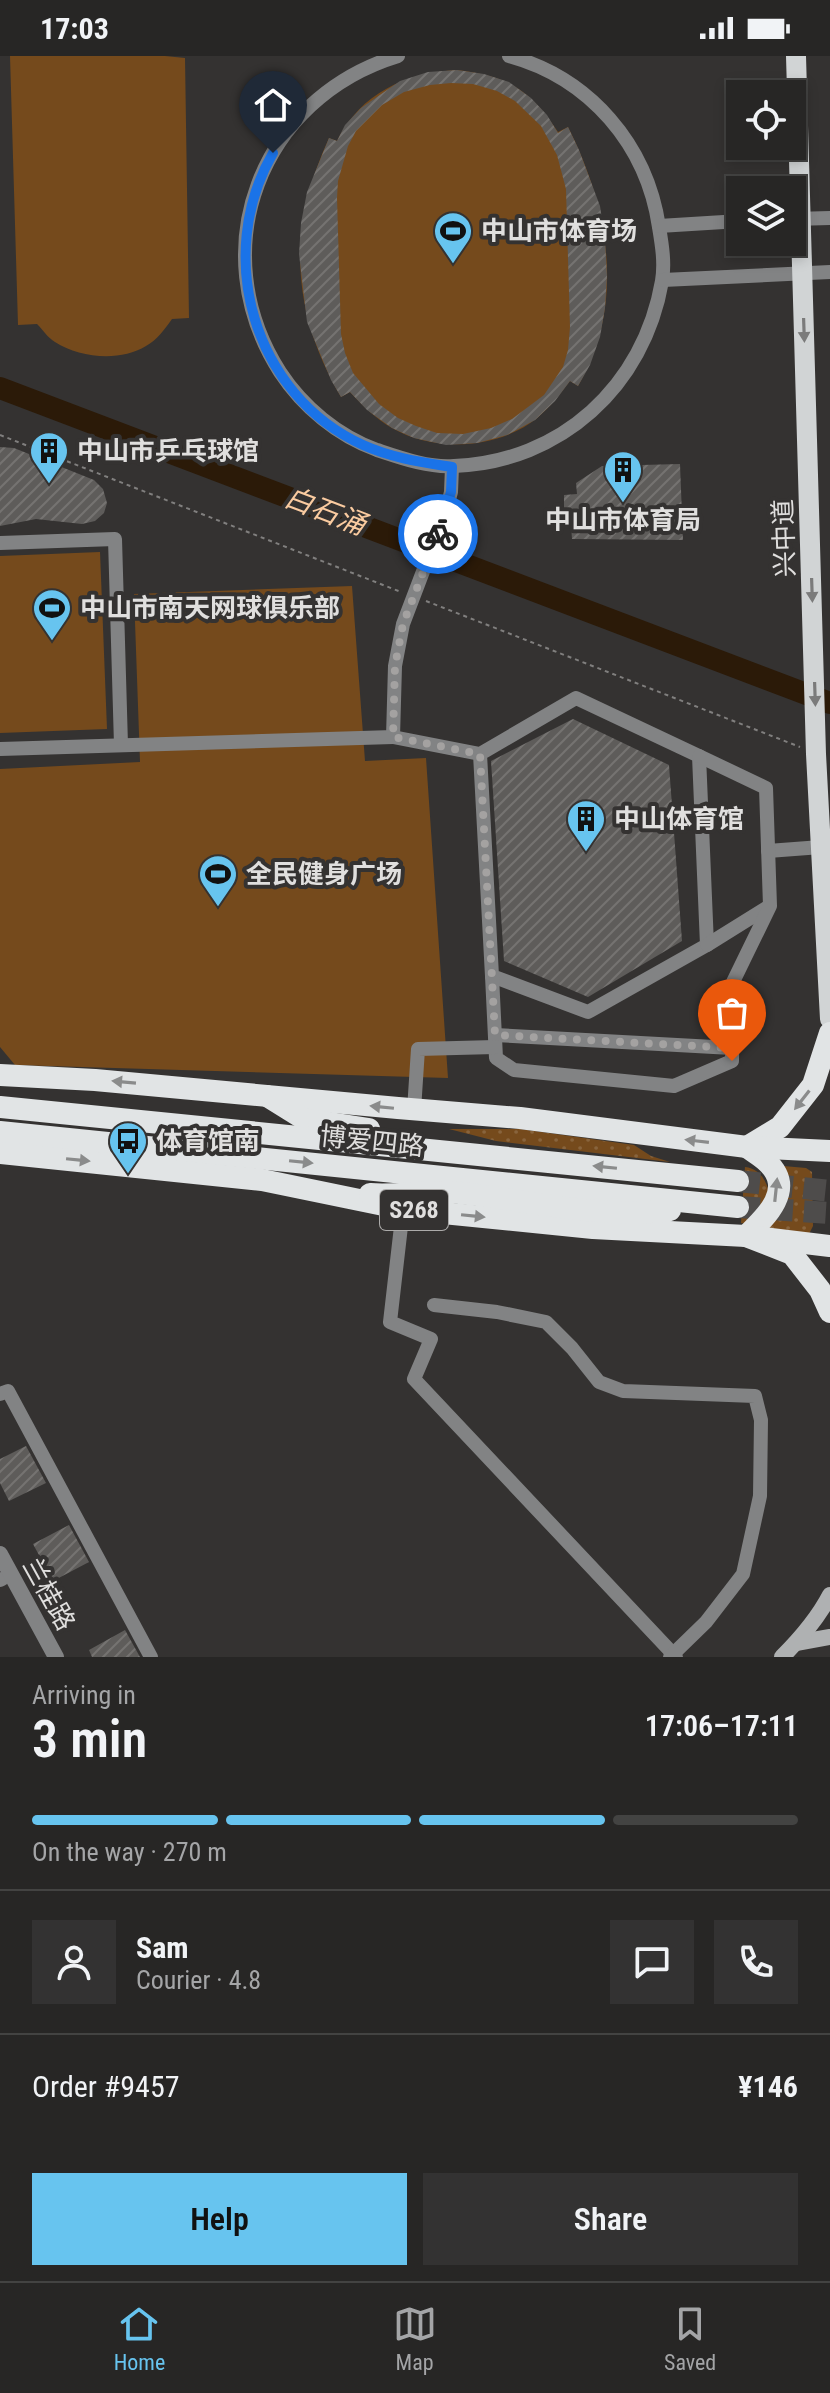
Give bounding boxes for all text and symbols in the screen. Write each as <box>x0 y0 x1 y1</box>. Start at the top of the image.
text: 17:03 <box>40 11 109 46</box>
pin <box>239 71 307 153</box>
map controls <box>726 80 806 256</box>
button: locate <box>726 80 806 160</box>
icon: home <box>251 83 295 127</box>
button: layers <box>726 176 806 256</box>
sports icon: 中山市体育场 <box>432 210 474 265</box>
place label: 中山市体育场 <box>481 216 637 246</box>
one-way arrow <box>798 318 811 343</box>
building icon: 中山市乒乓球馆 <box>28 430 70 485</box>
place label: 中山市乒乓球馆 <box>77 436 259 466</box>
building icon: 中山市体育局 <box>602 449 644 504</box>
water label: 白石涌 <box>280 481 373 543</box>
courier <box>398 494 478 574</box>
street label: 兴中道 <box>768 498 800 578</box>
place label: 中山市体育局 <box>545 505 701 535</box>
icon: bike <box>416 512 460 556</box>
one-way arrow <box>805 578 818 603</box>
sports icon: 中山市南天网球俱乐部 <box>31 587 73 642</box>
place label: 中山市南天网球俱乐部 <box>80 593 340 623</box>
one-way arrow <box>808 682 821 707</box>
building icon: 中山体育馆 <box>565 798 607 853</box>
place label: 中山体育馆 <box>614 804 744 834</box>
sports icon: 全民健身广场 <box>197 853 239 908</box>
place label: 全民健身广场 <box>246 859 402 889</box>
pin <box>698 979 766 1061</box>
icon: bag <box>710 991 754 1035</box>
one-way arrow <box>111 1075 136 1088</box>
one-way arrow <box>794 1090 810 1110</box>
one-way arrow <box>370 1100 395 1113</box>
bus stop icon: 体育馆南 <box>107 1120 149 1175</box>
street label: 博爱四路 <box>319 1121 425 1161</box>
place label: 体育馆南 <box>156 1126 260 1156</box>
one-way arrow <box>684 1134 709 1147</box>
one-way arrow <box>66 1154 91 1167</box>
one-way arrow <box>288 1156 313 1169</box>
one-way arrow <box>592 1160 617 1173</box>
one-way arrow <box>770 1178 783 1203</box>
road number: S268 <box>380 1190 448 1230</box>
one-way arrow <box>461 1209 486 1222</box>
street label: 兰桂路 <box>17 1553 81 1635</box>
text: Arriving in <box>32 1680 136 1710</box>
text: 17:06–17:11 <box>645 1708 798 1743</box>
text: 3 min <box>32 1709 147 1770</box>
text: On the way · 270 m <box>32 1837 227 1867</box>
button: person <box>32 1920 116 2004</box>
button: chat <box>610 1920 694 2004</box>
button: phone <box>714 1920 798 2004</box>
text: Sam <box>136 1930 189 1965</box>
text: Courier · 4.8 <box>136 1965 261 1995</box>
text: Order #9457 <box>32 2069 180 2104</box>
text: ¥146 <box>738 2069 798 2104</box>
button: Help <box>32 2173 407 2265</box>
button: Share <box>423 2173 798 2265</box>
tab: Home <box>114 2302 165 2375</box>
tab: Map <box>393 2302 437 2375</box>
tab: Saved <box>664 2302 716 2375</box>

